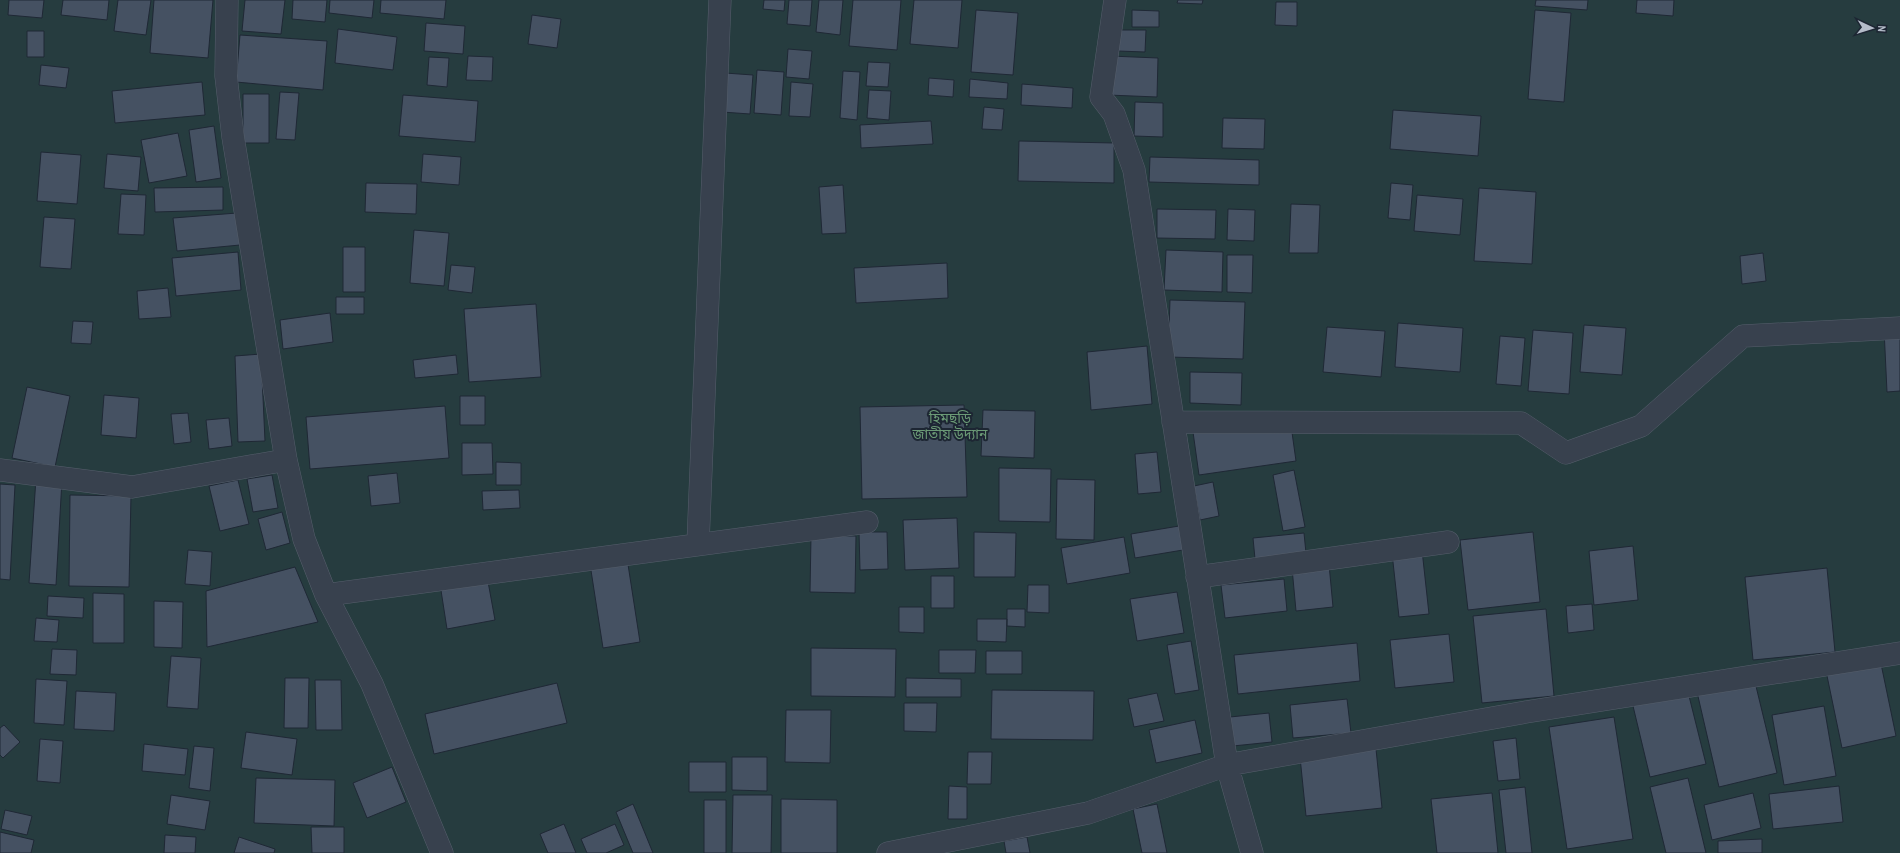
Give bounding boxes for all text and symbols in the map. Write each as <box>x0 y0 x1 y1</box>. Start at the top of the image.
north arrow <box>1852 8 1892 48</box>
text: N <box>1875 25 1889 32</box>
park label: হিমছড়ি জাতীয় উদ্যান <box>911 409 988 443</box>

